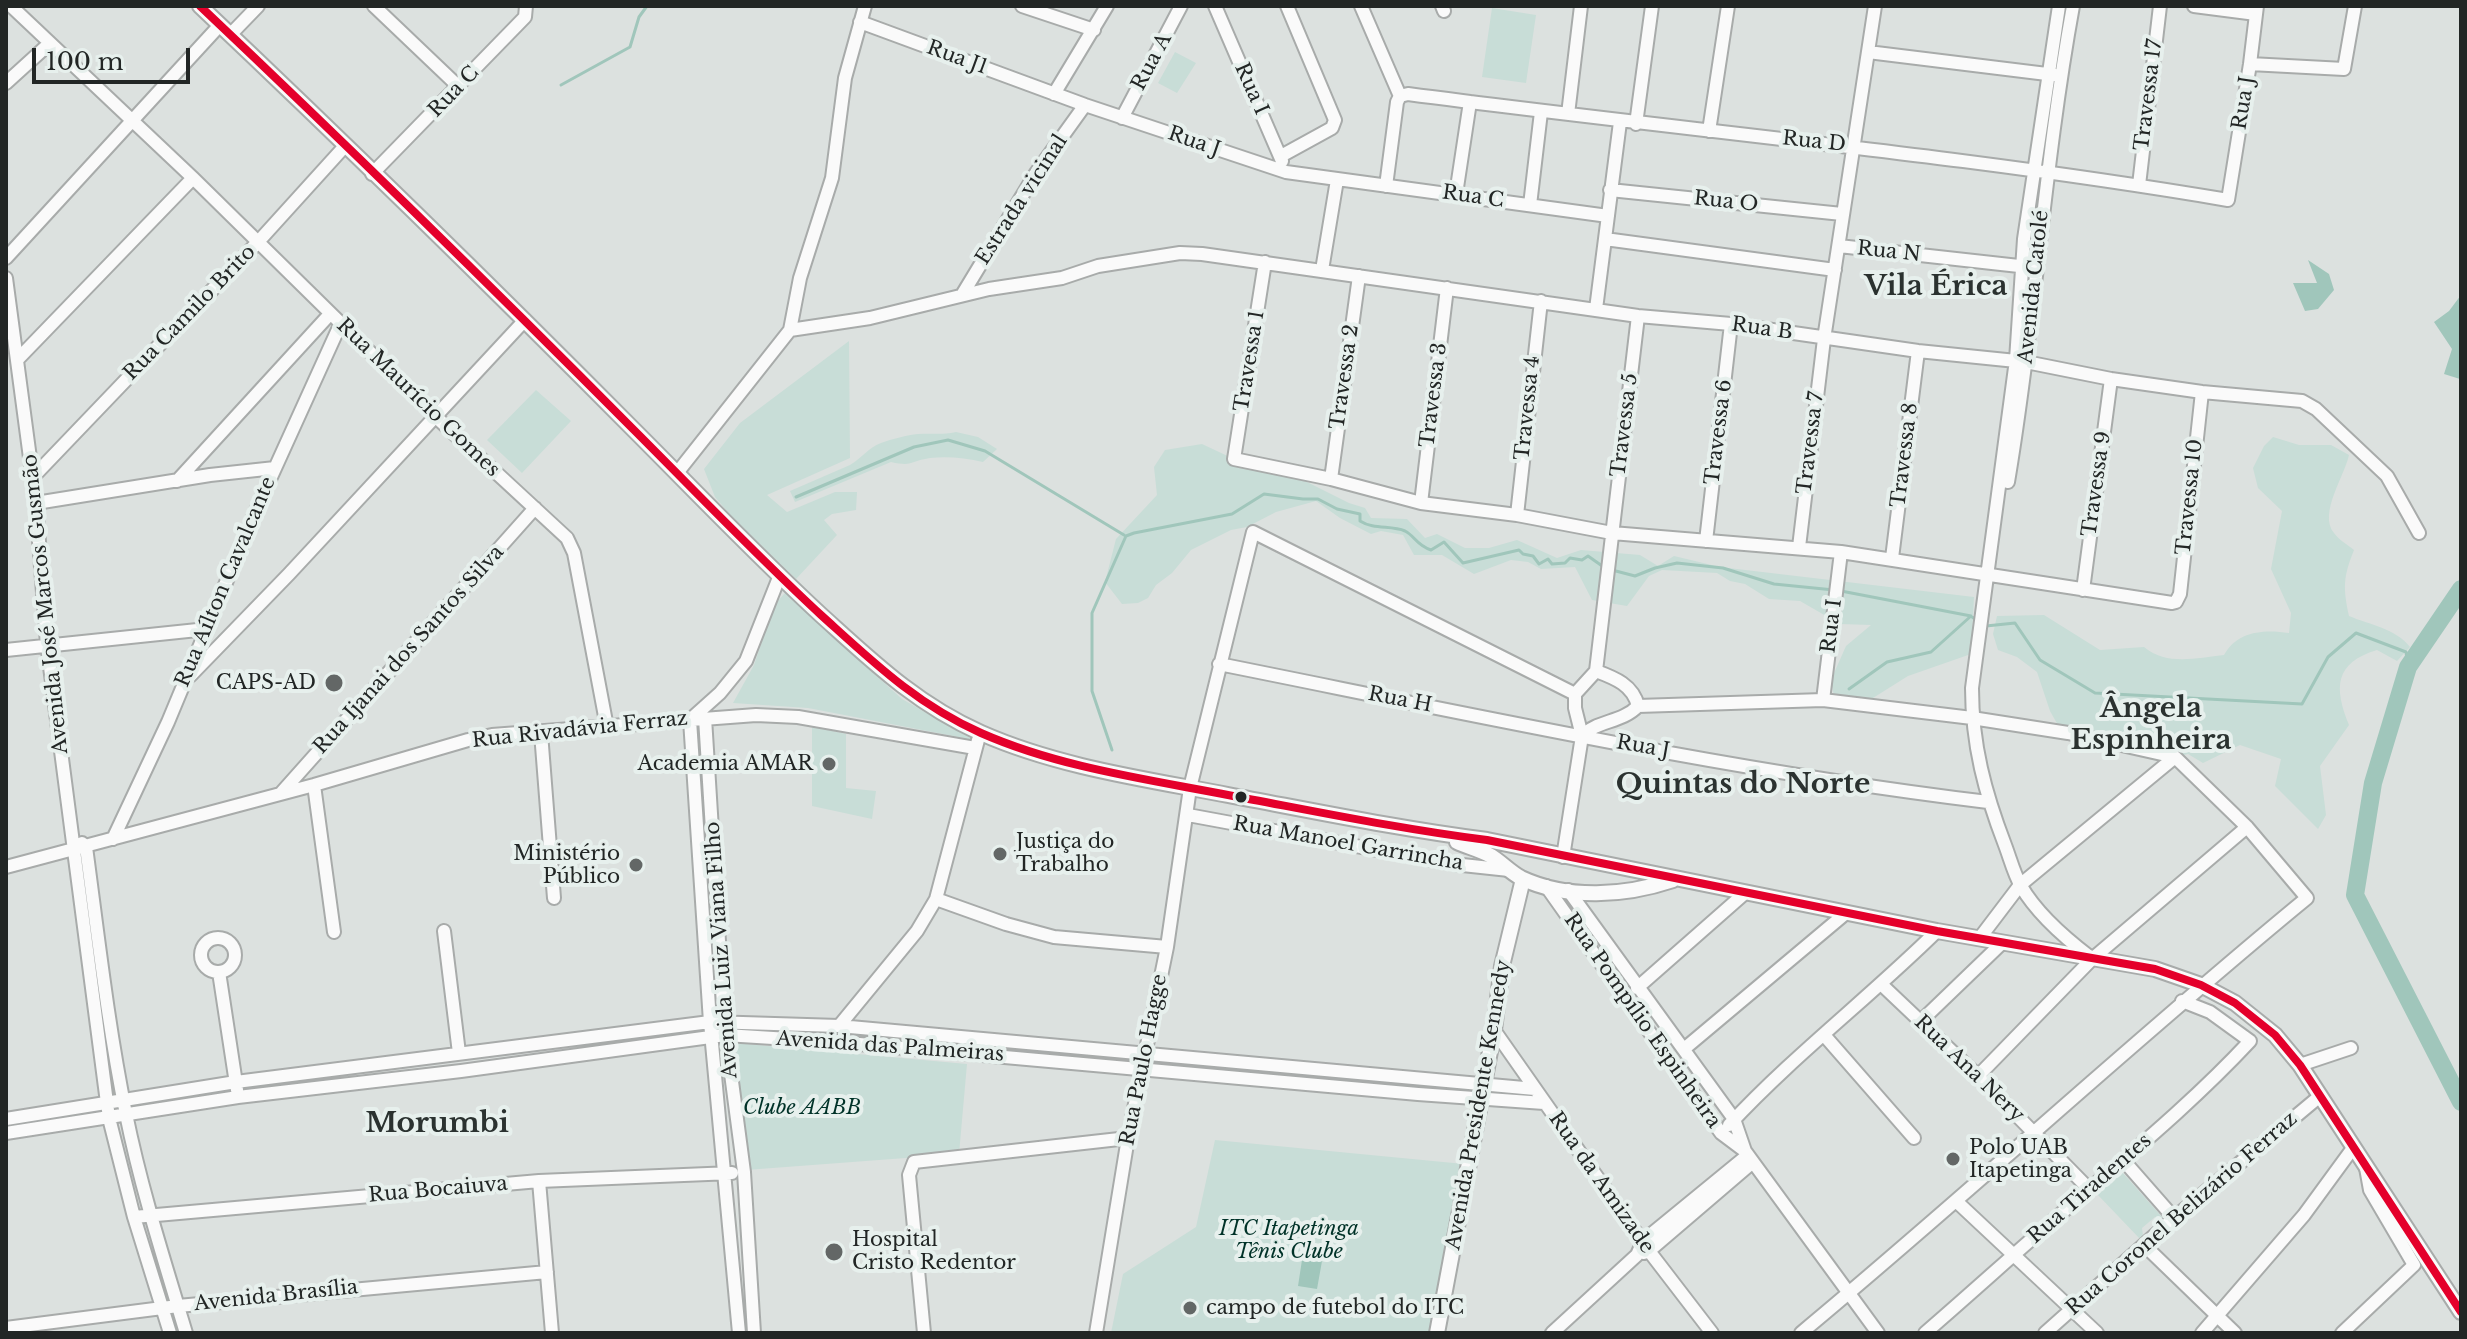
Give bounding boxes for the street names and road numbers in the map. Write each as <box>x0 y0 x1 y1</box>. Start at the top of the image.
street label: Rua A <box>1127 29 1177 95</box>
street label: Rua J1 <box>923 36 991 80</box>
street label: Travessa 17 <box>2130 38 2168 152</box>
street label: Rua I <box>1229 59 1273 119</box>
street label: Rua C <box>424 61 484 123</box>
street label: Rua J <box>2228 75 2260 131</box>
street label: Rua J <box>1165 122 1223 162</box>
street label: Rua D <box>1781 127 1847 157</box>
street label: Estrada vicinal <box>971 131 1073 269</box>
street label: Rua C <box>1441 181 1505 213</box>
street label: Rua O <box>1692 187 1760 217</box>
street label: Avenida Catolé <box>2014 209 2054 365</box>
street label: Rua N <box>1856 237 1922 267</box>
street label: Rua Camilo Brito <box>119 240 261 386</box>
street label: Travessa 1 <box>1230 309 1270 413</box>
street label: Rua B <box>1730 313 1794 345</box>
street label: Rua Maurício Gomes <box>331 314 505 482</box>
street label: Travessa 2 <box>1326 323 1364 431</box>
street label: Travessa 3 <box>1416 341 1452 449</box>
street label: Travessa 4 <box>1511 355 1545 461</box>
street label: Travessa 5 <box>1607 372 1643 478</box>
street label: Travessa 6 <box>1701 378 1737 486</box>
street label: Travessa 7 <box>1793 390 1829 496</box>
street label: Travessa 8 <box>1887 401 1923 509</box>
street label: Travessa 9 <box>2078 430 2116 538</box>
street label: Travessa 10 <box>2172 438 2208 556</box>
street label: Avenida José Marcos Gusmão <box>18 453 74 755</box>
street label: Rua Aílton Cavalcante <box>171 473 281 691</box>
street label: Rua Ijanai dos Santos Silva <box>309 541 509 759</box>
street label: Rua I <box>1817 598 1847 654</box>
street label: Rua H <box>1366 682 1434 718</box>
street label: Rua Rivadávia Ferraz <box>471 707 689 753</box>
street label: Rua J <box>1614 731 1672 763</box>
street label: Rua Manoel Garrincha <box>1231 812 1465 876</box>
street label: Avenida Luiz Viana Filho <box>701 821 743 1079</box>
street label: Rua Pompílio Espinheira <box>1559 909 1725 1133</box>
street label: Avenida Presidente Kennedy <box>1442 958 1516 1252</box>
street label: Rua Paulo Hagge <box>1116 972 1172 1148</box>
street label: Rua Ana Nery <box>1909 1011 2029 1127</box>
street label: Avenida das Palmeiras <box>775 1027 1005 1067</box>
street label: Rua Coronel Belizário Ferraz <box>2062 1107 2302 1321</box>
street label: Rua da Amizade <box>1543 1108 1659 1258</box>
street label: Rua Tiradentes <box>2023 1129 2157 1249</box>
street label: Rua Bocaiuva <box>367 1172 509 1208</box>
street label: Avenida Brasília <box>193 1275 359 1317</box>

